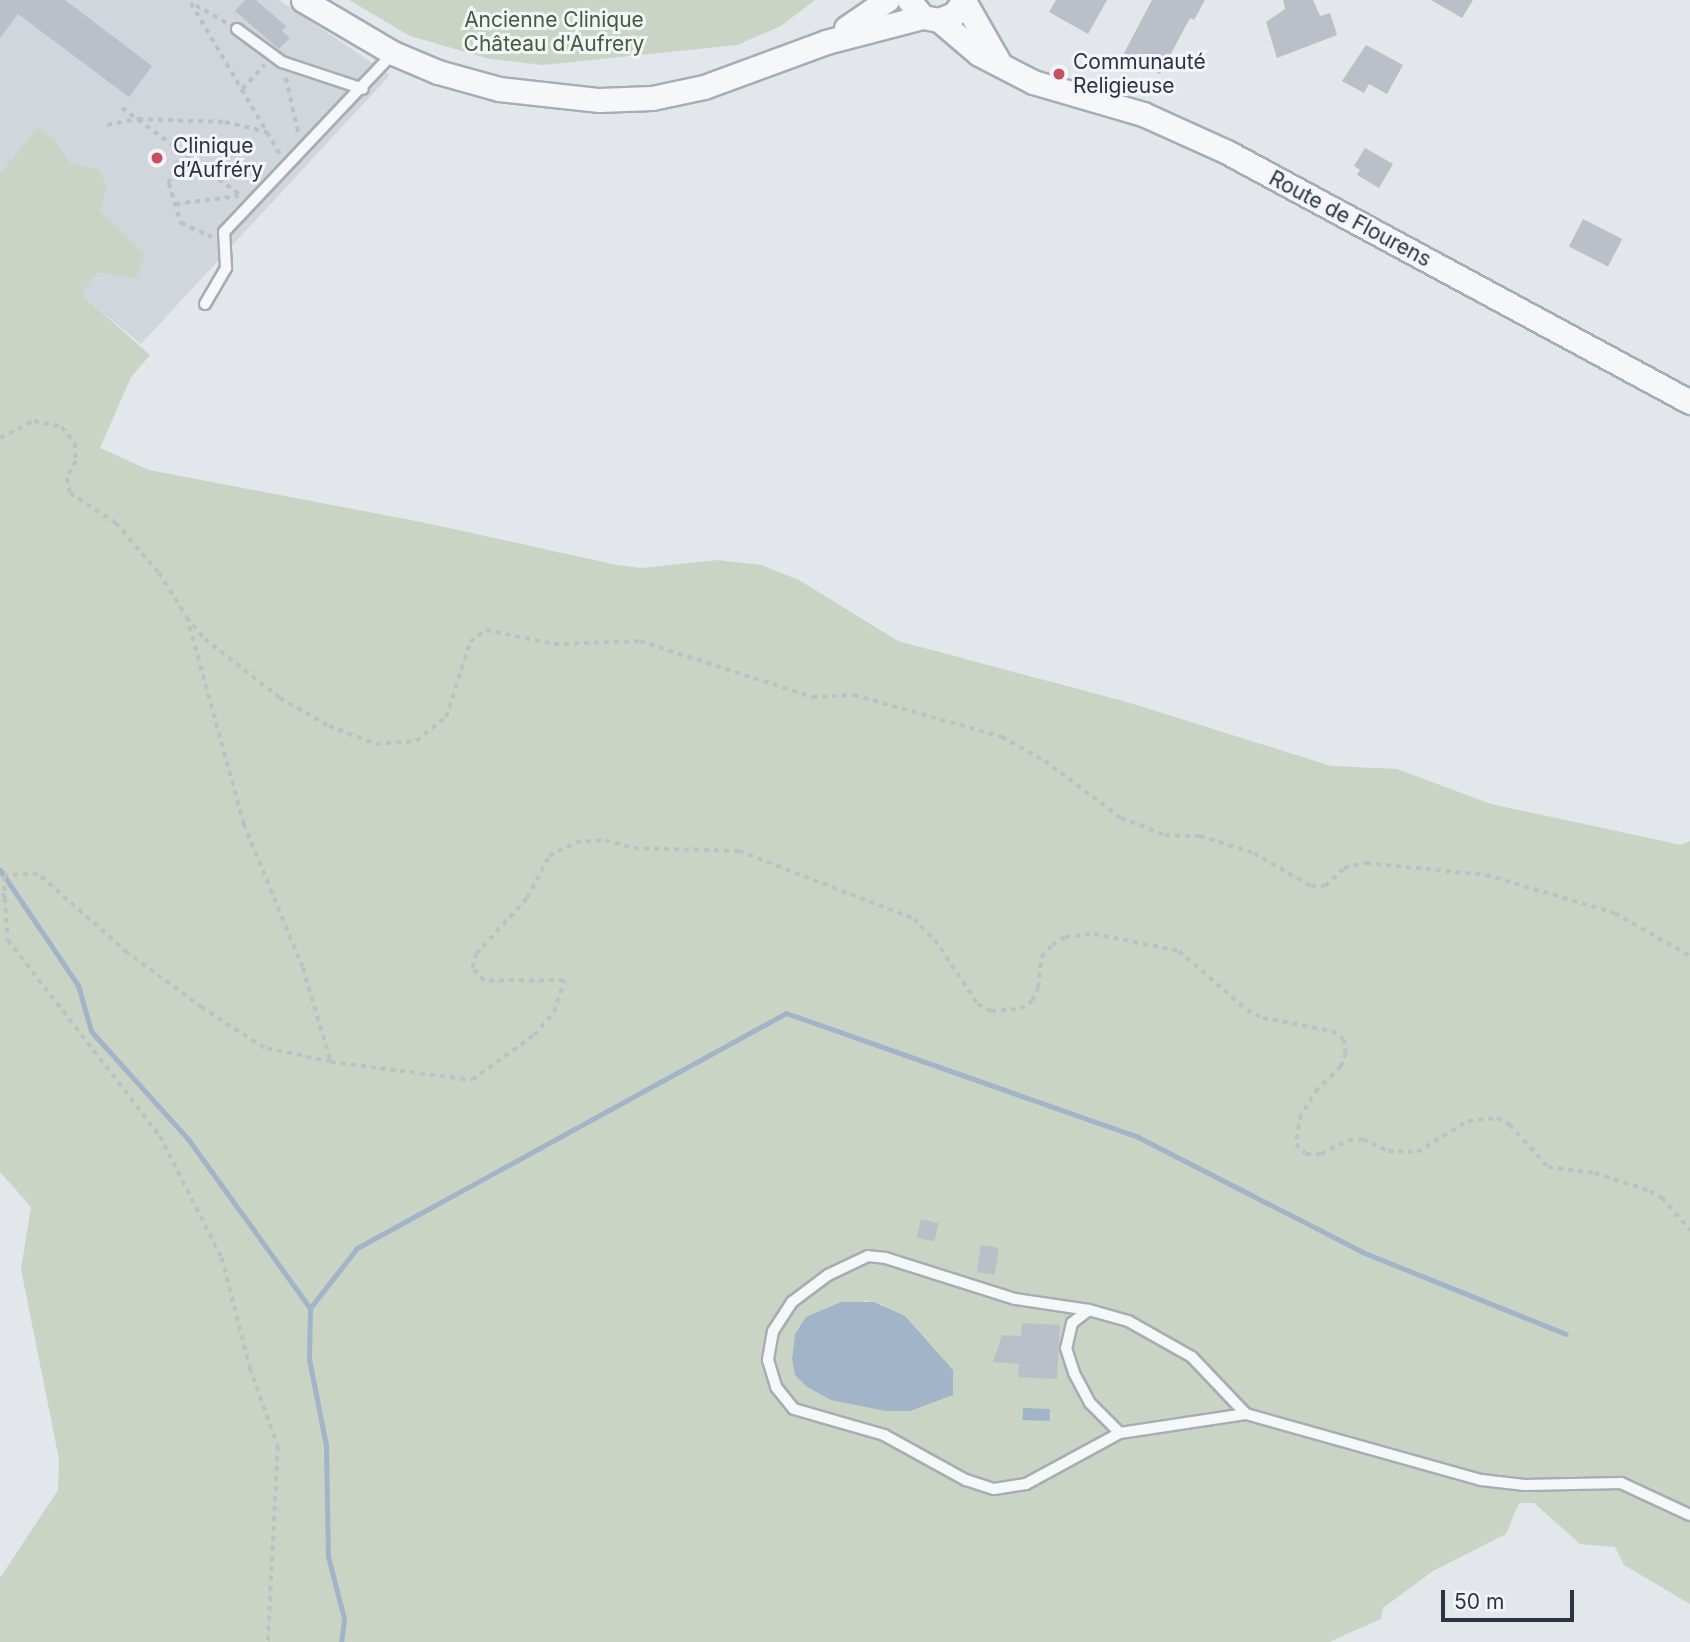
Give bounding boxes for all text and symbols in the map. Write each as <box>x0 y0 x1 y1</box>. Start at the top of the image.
park label: Ancienne Clinique Château d'Aufrery <box>464 7 644 57</box>
place label: Communauté Religieuse <box>1073 49 1206 99</box>
marker: Communauté Religieuse <box>1051 66 1067 82</box>
place label: Clinique d’Aufréry <box>173 133 263 183</box>
marker: Clinique d’Aufréry <box>147 148 167 168</box>
street label: Route de Flourens <box>1265 166 1435 272</box>
scale bar <box>1445 1576 1578 1620</box>
text: 50 m <box>1454 1589 1504 1614</box>

